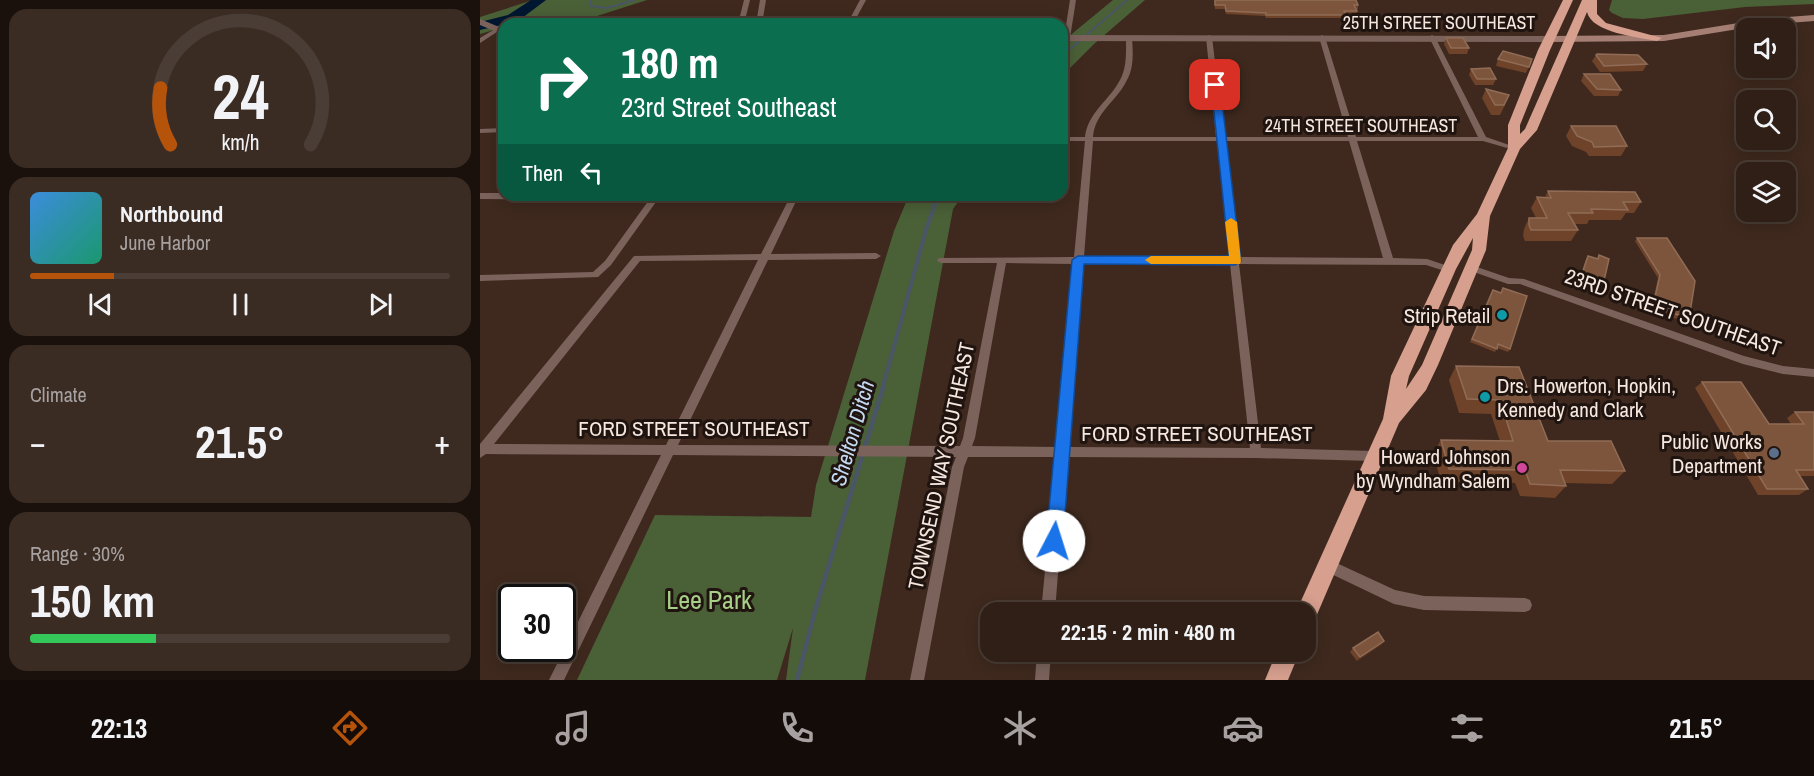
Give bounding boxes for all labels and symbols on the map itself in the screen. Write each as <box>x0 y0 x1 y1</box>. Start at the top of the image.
street label: 25TH STREET SOUTHEAST <box>1343 10 1535 35</box>
pin <box>1189 59 1240 110</box>
street label: 24TH STREET SOUTHEAST <box>1265 113 1457 138</box>
street label: 23RD STREET SOUTHEAST <box>1561 261 1785 363</box>
place label: Strip Retail <box>1404 301 1490 330</box>
marker: Strip Retail <box>1495 308 1509 322</box>
street label: TOWNSEND WAY SOUTHEAST <box>901 339 981 592</box>
place label: Drs. Howerton, Hopkin, Kennedy and Clark <box>1497 371 1676 424</box>
water label: Shelton Ditch <box>823 377 881 489</box>
marker: Drs. Howerton, Hopkin, Kennedy and Clark <box>1478 390 1492 404</box>
street label: FORD STREET SOUTHEAST <box>578 414 810 443</box>
street label: FORD STREET SOUTHEAST <box>1081 419 1313 448</box>
place label: Public Works Department <box>1661 427 1762 480</box>
place label: Howard Johnson by Wyndham Salem <box>1356 442 1510 495</box>
marker: Public Works Department <box>1767 446 1781 460</box>
marker: Howard Johnson by Wyndham Salem <box>1515 461 1529 475</box>
position arrow <box>1022 509 1086 573</box>
park label: Lee Park <box>666 582 752 617</box>
speed limit sign: 30 <box>498 584 576 662</box>

